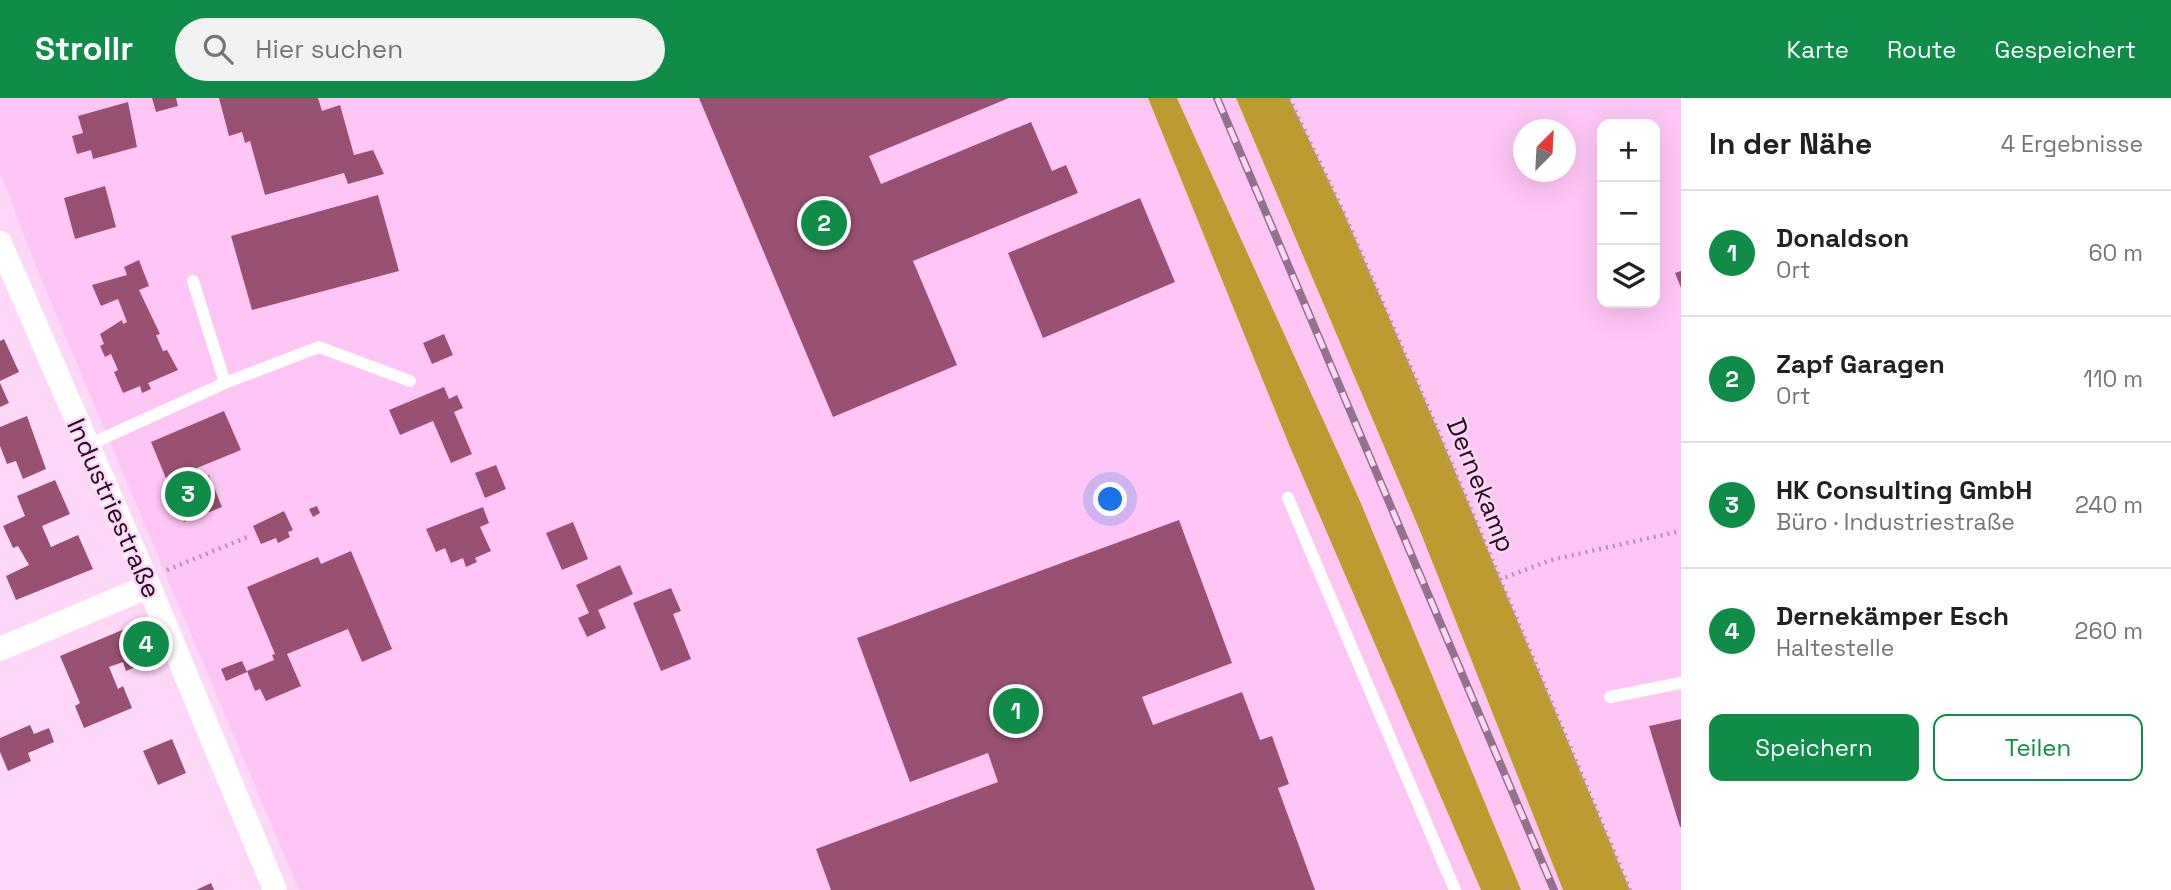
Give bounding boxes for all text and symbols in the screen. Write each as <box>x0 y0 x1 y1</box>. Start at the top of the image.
search box <box>175 18 665 81</box>
text: Strollr <box>35 28 133 70</box>
icon: search <box>199 30 237 68</box>
text: Hier suchen <box>255 32 403 66</box>
text: Karte <box>1787 34 1849 65</box>
text: Route <box>1887 34 1956 65</box>
text: Gespeichert <box>1994 34 2136 65</box>
north arrow <box>1513 119 1576 182</box>
map controls <box>1597 119 1660 308</box>
button: + <box>1597 119 1660 182</box>
text: In der Nähe <box>1709 124 1872 163</box>
text: 4 Ergebnisse <box>2001 129 2143 159</box>
button: − <box>1597 182 1660 245</box>
pin: 2 <box>801 197 847 249</box>
text: Donaldson <box>1776 221 1909 255</box>
text: 1 <box>1727 238 1737 268</box>
text: 60 m <box>2088 238 2143 268</box>
button: layers <box>1597 245 1660 308</box>
text: Ort <box>1776 255 1811 285</box>
text: Zapf Garagen <box>1776 347 1945 381</box>
text: 2 <box>1725 364 1739 394</box>
text: 110 m <box>2083 364 2143 394</box>
text: Ort <box>1776 381 1811 411</box>
street label: Industriestraße <box>59 413 169 603</box>
street label: Dernekamp <box>1439 413 1523 557</box>
pin: 3 <box>165 468 211 520</box>
text: HK Consulting GmbH <box>1776 473 2032 507</box>
your location <box>1093 482 1127 516</box>
text: 3 <box>1725 490 1739 520</box>
text: 240 m <box>2075 490 2143 520</box>
text: Büro · Industriestraße <box>1776 507 2015 537</box>
text: Dernekämper Esch <box>1776 599 2009 633</box>
text: 4 <box>1725 616 1739 646</box>
text: 260 m <box>2075 616 2143 646</box>
pin: 4 <box>123 618 169 670</box>
text: Haltestelle <box>1776 633 1894 663</box>
pin: 1 <box>993 685 1039 737</box>
button: Speichern <box>1709 714 1919 781</box>
button: Teilen <box>1933 714 2143 781</box>

